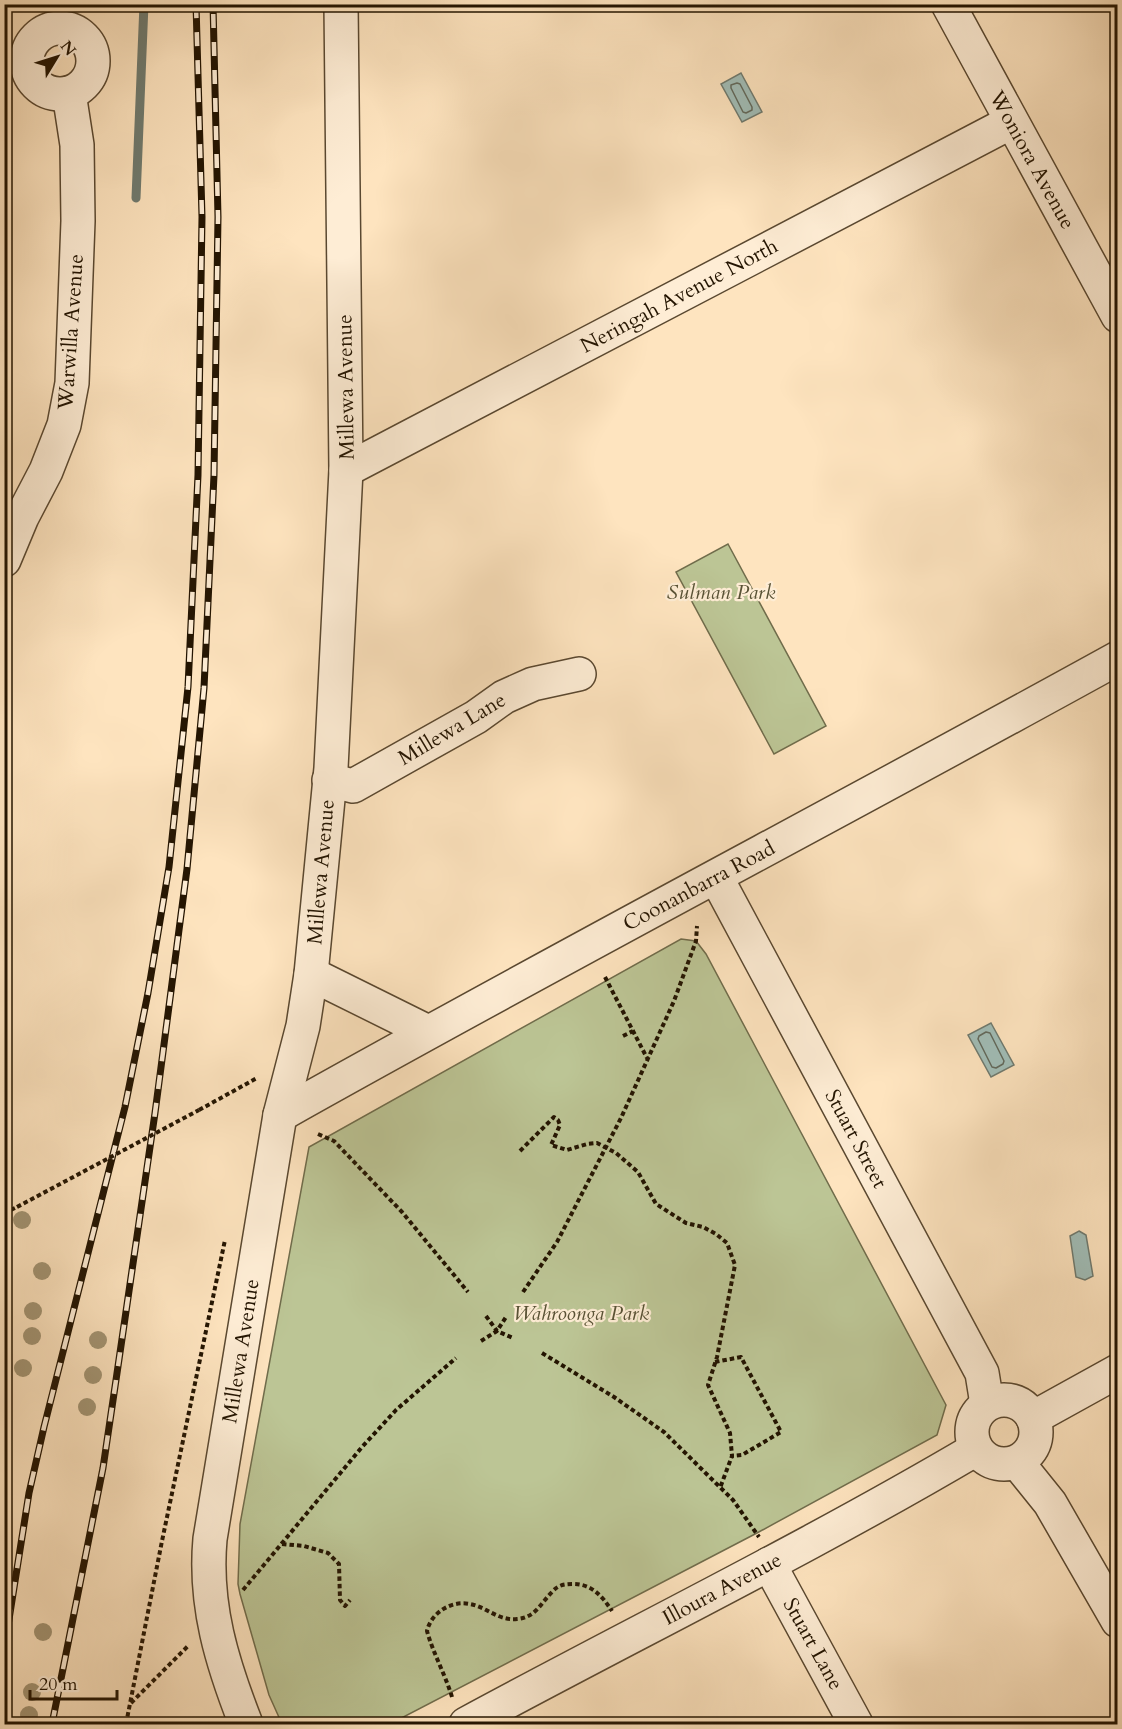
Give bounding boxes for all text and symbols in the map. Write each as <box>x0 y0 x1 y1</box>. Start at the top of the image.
north arrow <box>27 27 87 87</box>
text: N <box>55 36 81 61</box>
street label: Woniora Avenue <box>981 85 1082 234</box>
street label: Neringah Avenue North <box>575 231 783 360</box>
street label: Warwilla Avenue <box>51 253 91 412</box>
street label: Millewa Avenue <box>330 314 362 460</box>
park label: Sulman Park <box>667 578 776 607</box>
street label: Millewa Lane <box>393 685 511 773</box>
street label: Millewa Avenue <box>300 798 342 946</box>
street label: Coonanbarra Road <box>618 834 780 938</box>
street label: Stuart Street <box>818 1084 894 1194</box>
street label: Millewa Avenue <box>215 1277 267 1425</box>
park label: Wahroonga Park <box>513 1299 650 1328</box>
street label: Illoura Avenue <box>657 1545 787 1633</box>
street label: Stuart Lane <box>776 1593 850 1695</box>
scale bar <box>30 1663 117 1701</box>
text: 20 m <box>39 1672 78 1697</box>

